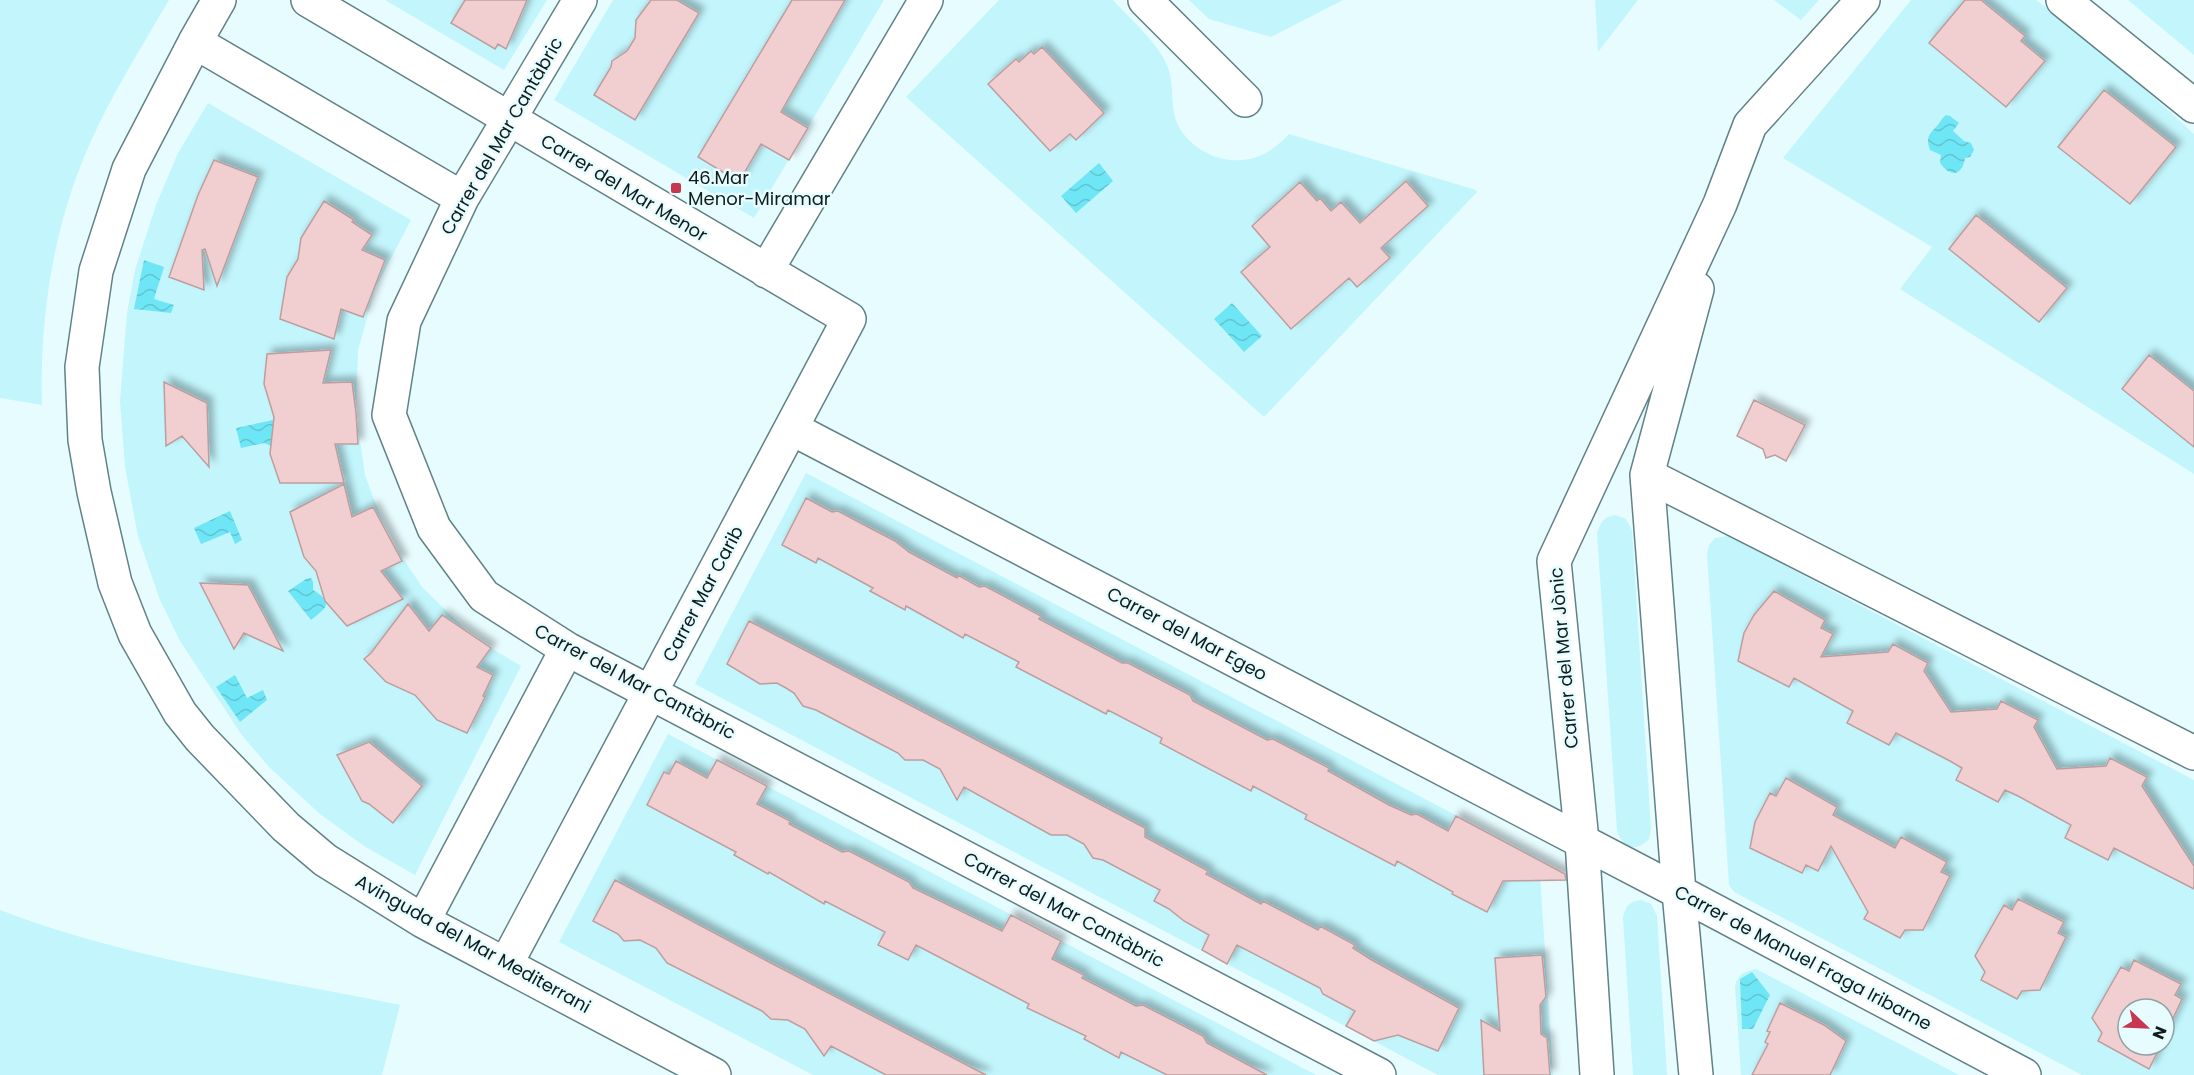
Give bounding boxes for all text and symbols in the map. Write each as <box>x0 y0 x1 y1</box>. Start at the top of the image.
street label: Carrer del Mar Cantàbric <box>435 32 569 239</box>
street label: Carrer del Mar Menor <box>536 128 713 247</box>
place label: 46.Mar Menor-Miramar <box>688 165 831 211</box>
marker: 46.Mar Menor-Miramar <box>669 181 683 195</box>
street label: Carrer Mar Carib <box>656 521 749 666</box>
street label: Carrer del Mar Jònic <box>1543 566 1584 750</box>
street label: Carrer del Mar Egeo <box>1103 581 1272 686</box>
street label: Carrer del Mar Cantàbric <box>530 618 740 745</box>
street label: Carrer del Mar Cantàbric <box>959 846 1169 973</box>
street label: Avinguda del Mar Mediterrani <box>351 868 595 1019</box>
street label: Carrer de Manuel Fraga Iribarne <box>1670 879 1936 1036</box>
north arrow <box>2116 997 2176 1057</box>
text: N <box>2146 1023 2172 1043</box>

